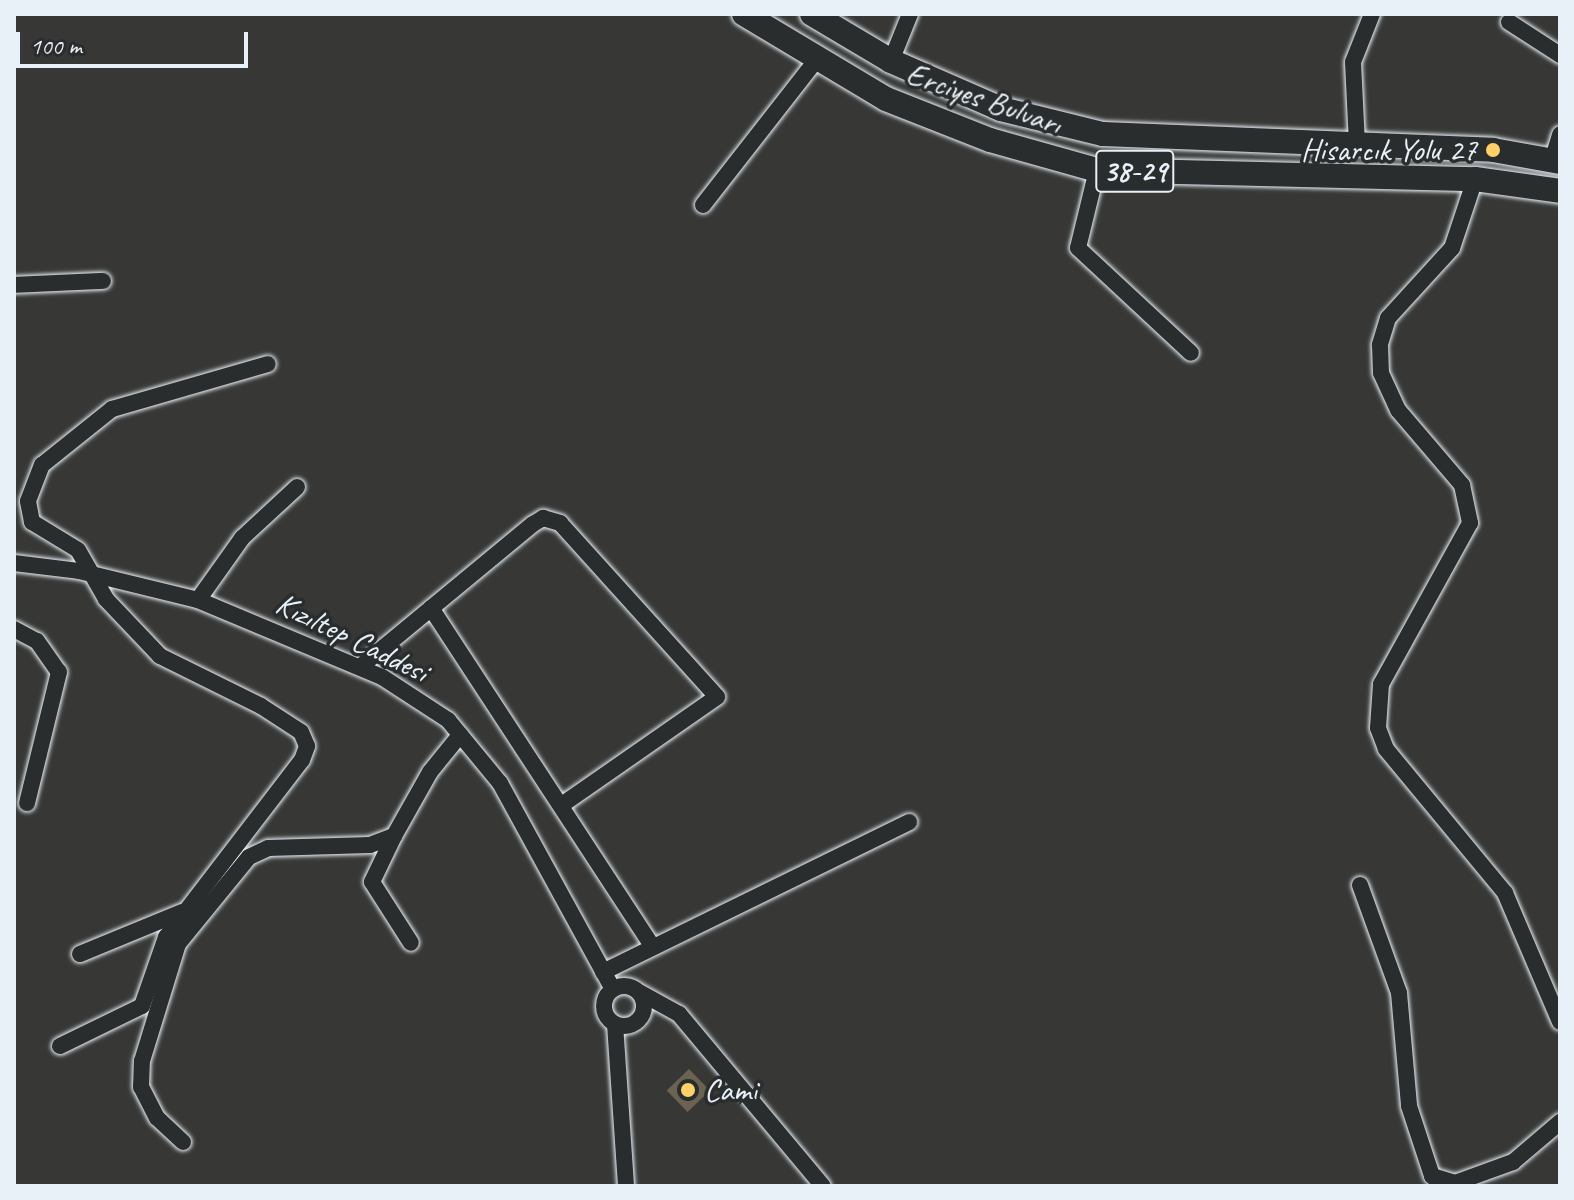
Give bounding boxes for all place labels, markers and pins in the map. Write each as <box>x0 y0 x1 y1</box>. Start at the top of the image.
place label: Hisarcık Yolu 27 <box>1301 131 1477 169</box>
marker: Hisarcık Yolu 27 <box>1484 141 1502 159</box>
place label: Cami <box>704 1071 757 1109</box>
marker: Cami <box>679 1081 697 1099</box>

